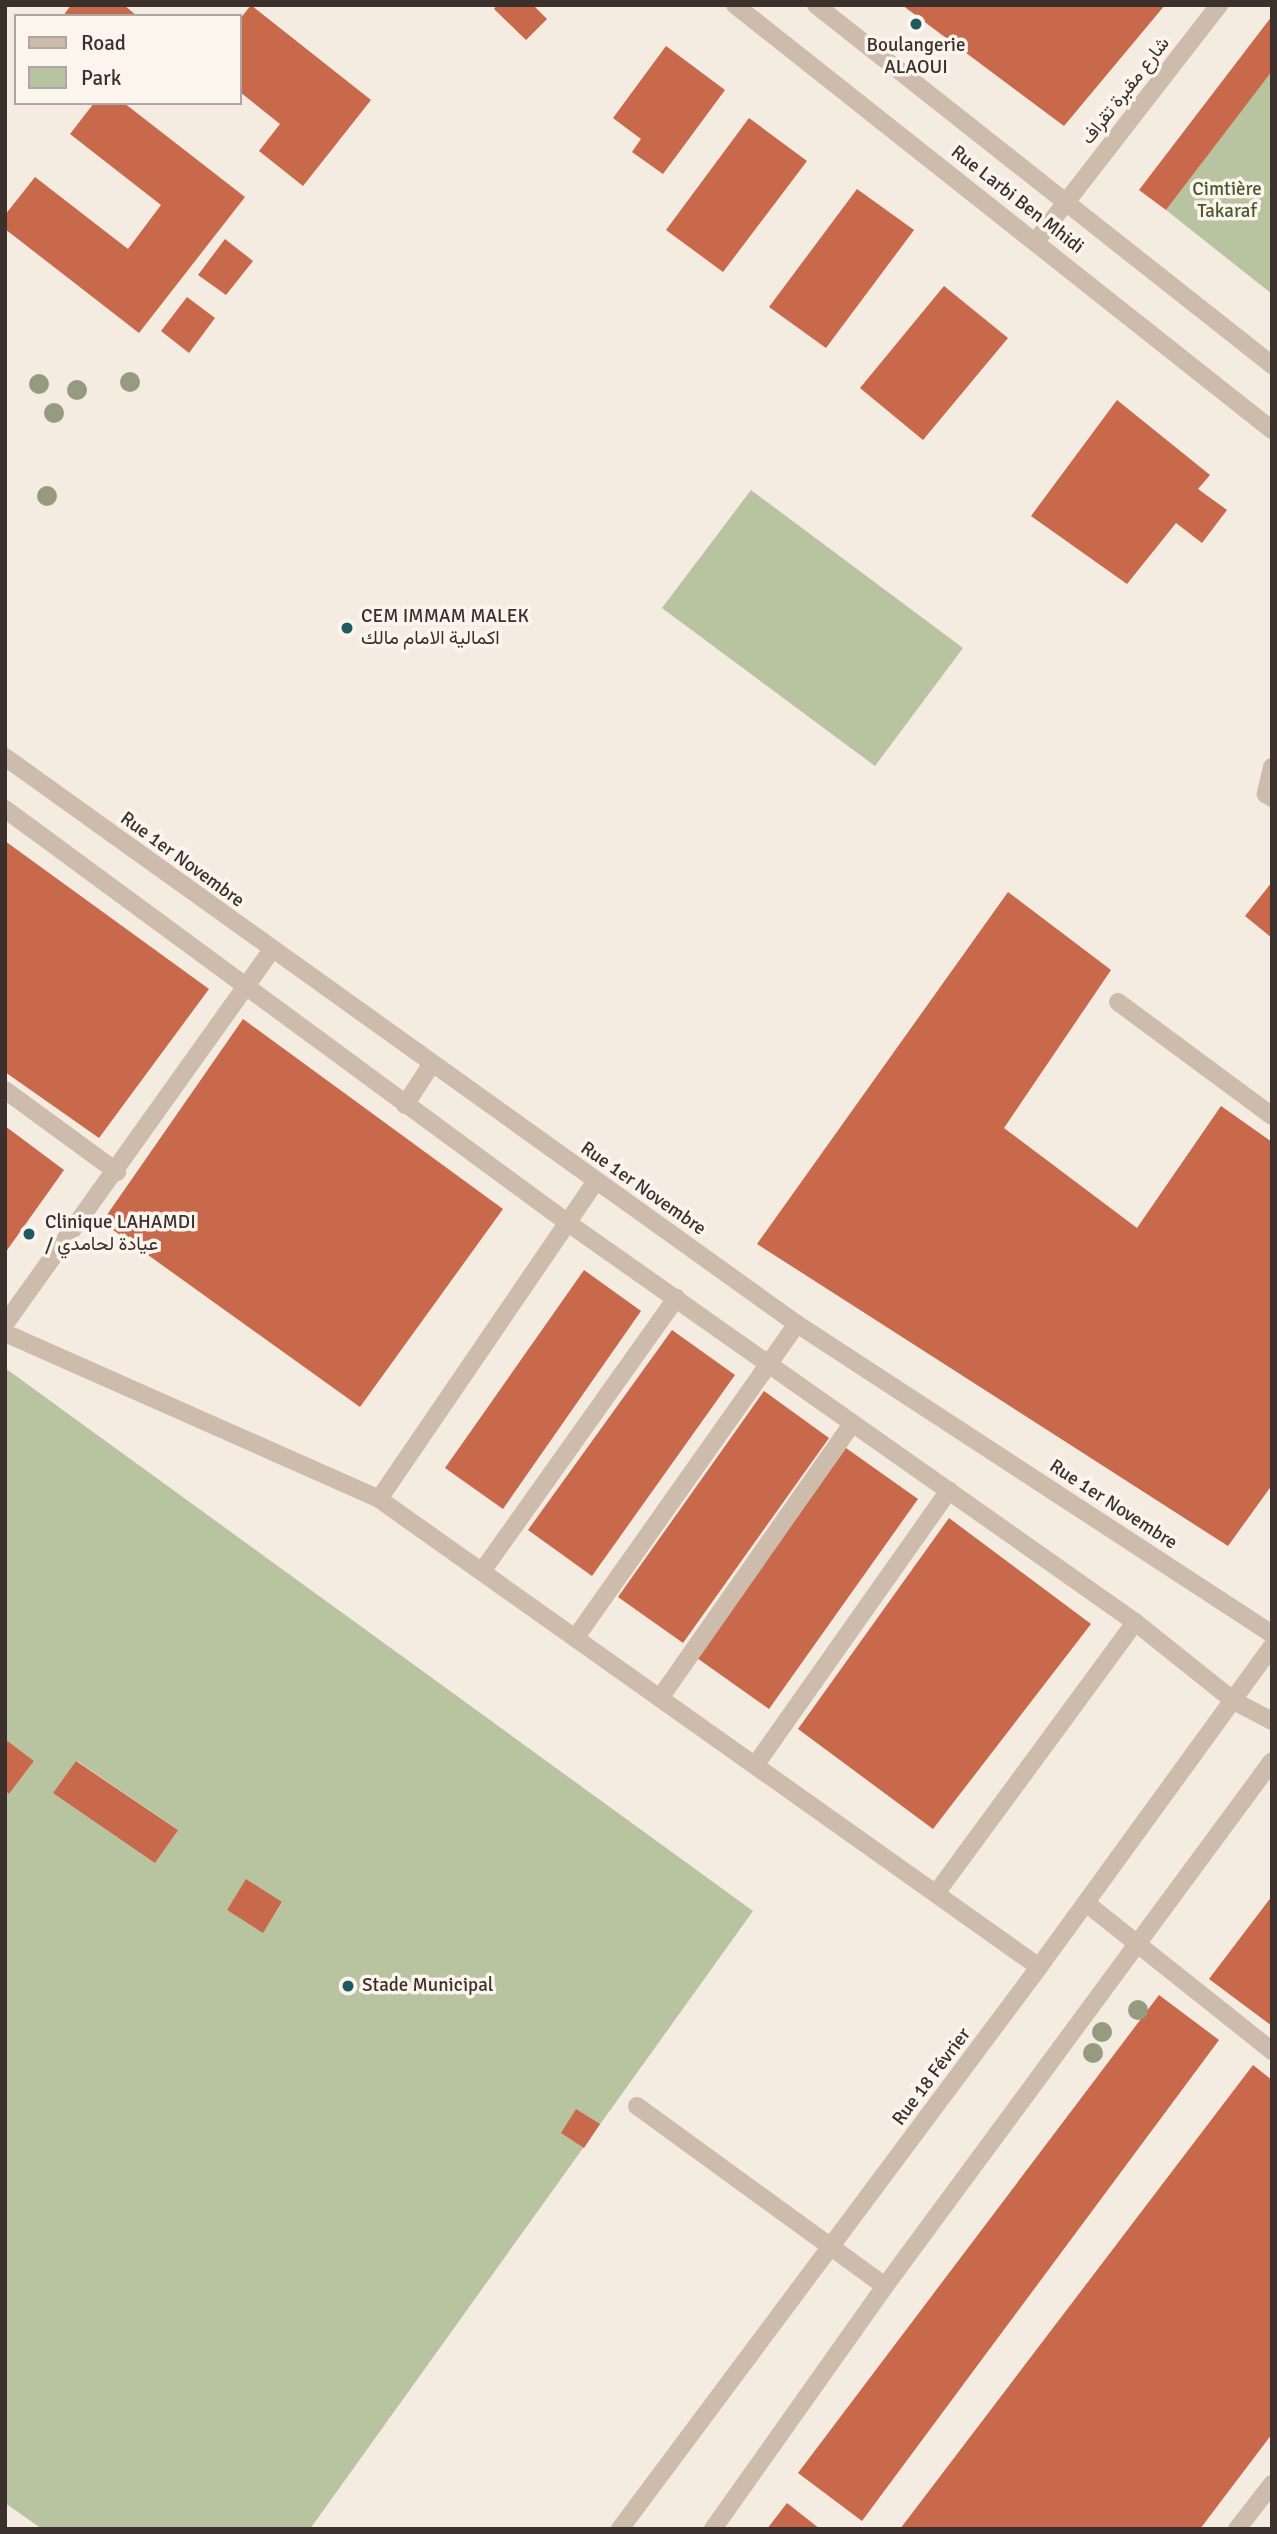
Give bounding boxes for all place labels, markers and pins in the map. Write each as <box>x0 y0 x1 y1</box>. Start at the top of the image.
marker: Boulangerie ALAOUI <box>908 16 924 32</box>
place label: Boulangerie ALAOUI <box>867 35 965 79</box>
place label: CEM IMMAM MALEK اكمالية الامام مالك <box>361 606 529 650</box>
marker: CEM IMMAM MALEK اكمالية الامام مالك <box>339 620 355 636</box>
place label: Clinique LAHAMDI / عيادة لحامدي <box>45 1212 196 1256</box>
marker: Clinique LAHAMDI / عيادة لحامدي <box>19 1224 39 1244</box>
place label: Stade Municipal <box>362 1975 493 1997</box>
marker: Stade Municipal <box>340 1978 356 1994</box>

